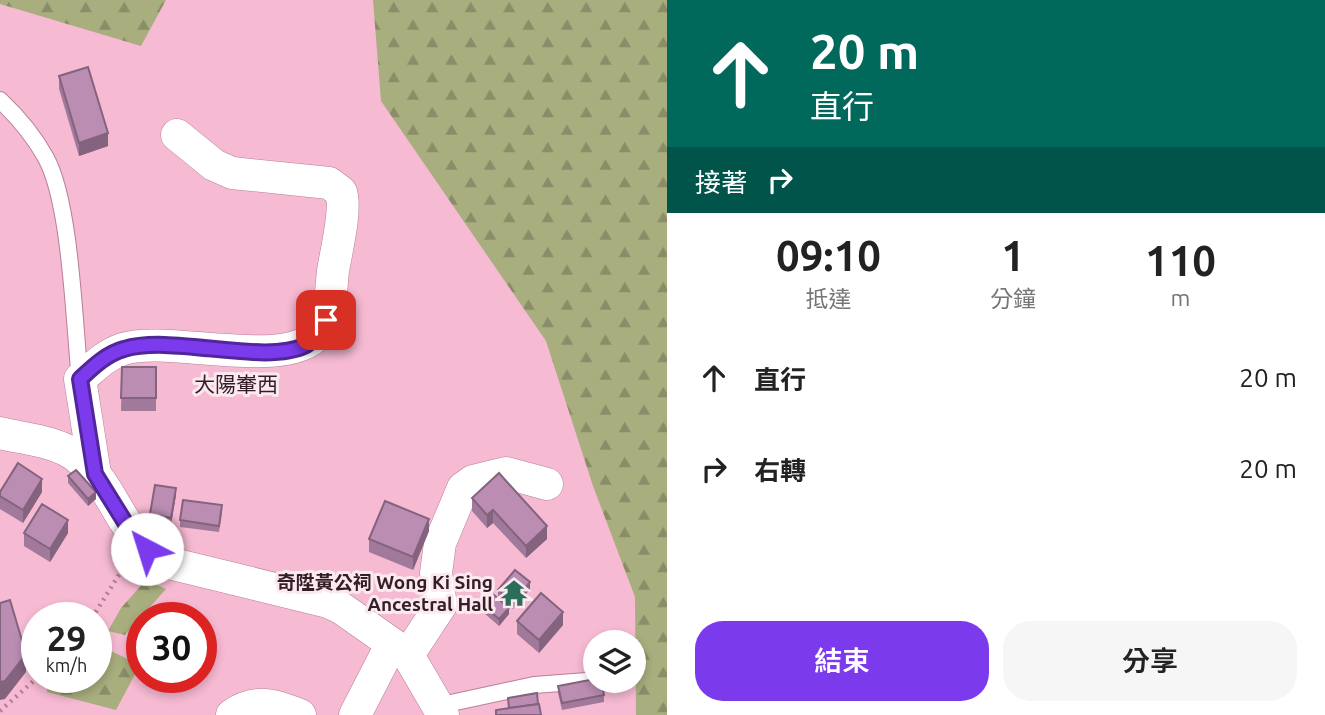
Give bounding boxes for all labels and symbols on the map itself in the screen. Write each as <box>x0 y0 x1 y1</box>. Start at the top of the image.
pin <box>296 290 356 350</box>
district label: 大陽輋西 <box>194 372 278 396</box>
position arrow <box>110 512 184 586</box>
place label: 奇陞黃公祠 Wong Ki Sing Ancestral Hall <box>277 571 493 615</box>
temple icon: 奇陞黃公祠 Wong Ki Sing Ancestral Hall <box>499 578 529 608</box>
speed limit sign: 30 <box>126 602 217 693</box>

